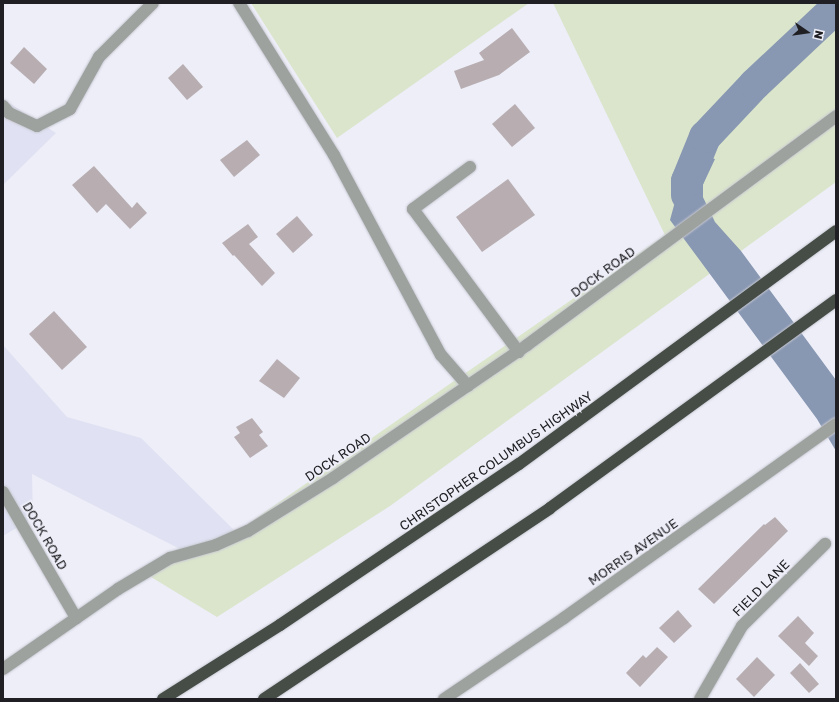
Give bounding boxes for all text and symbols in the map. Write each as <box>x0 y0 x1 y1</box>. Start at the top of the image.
north arrow <box>787 12 827 52</box>
text: N <box>812 29 826 40</box>
street label: DOCK ROAD <box>568 243 638 301</box>
street label: CHRISTOPHER COLUMBUS HIGHWAY <box>396 388 596 534</box>
street label: DOCK ROAD <box>302 429 374 485</box>
street label: DOCK ROAD <box>19 499 71 573</box>
street label: MORRIS AVENUE <box>585 515 681 589</box>
street label: FIELD LANE <box>729 556 793 620</box>

